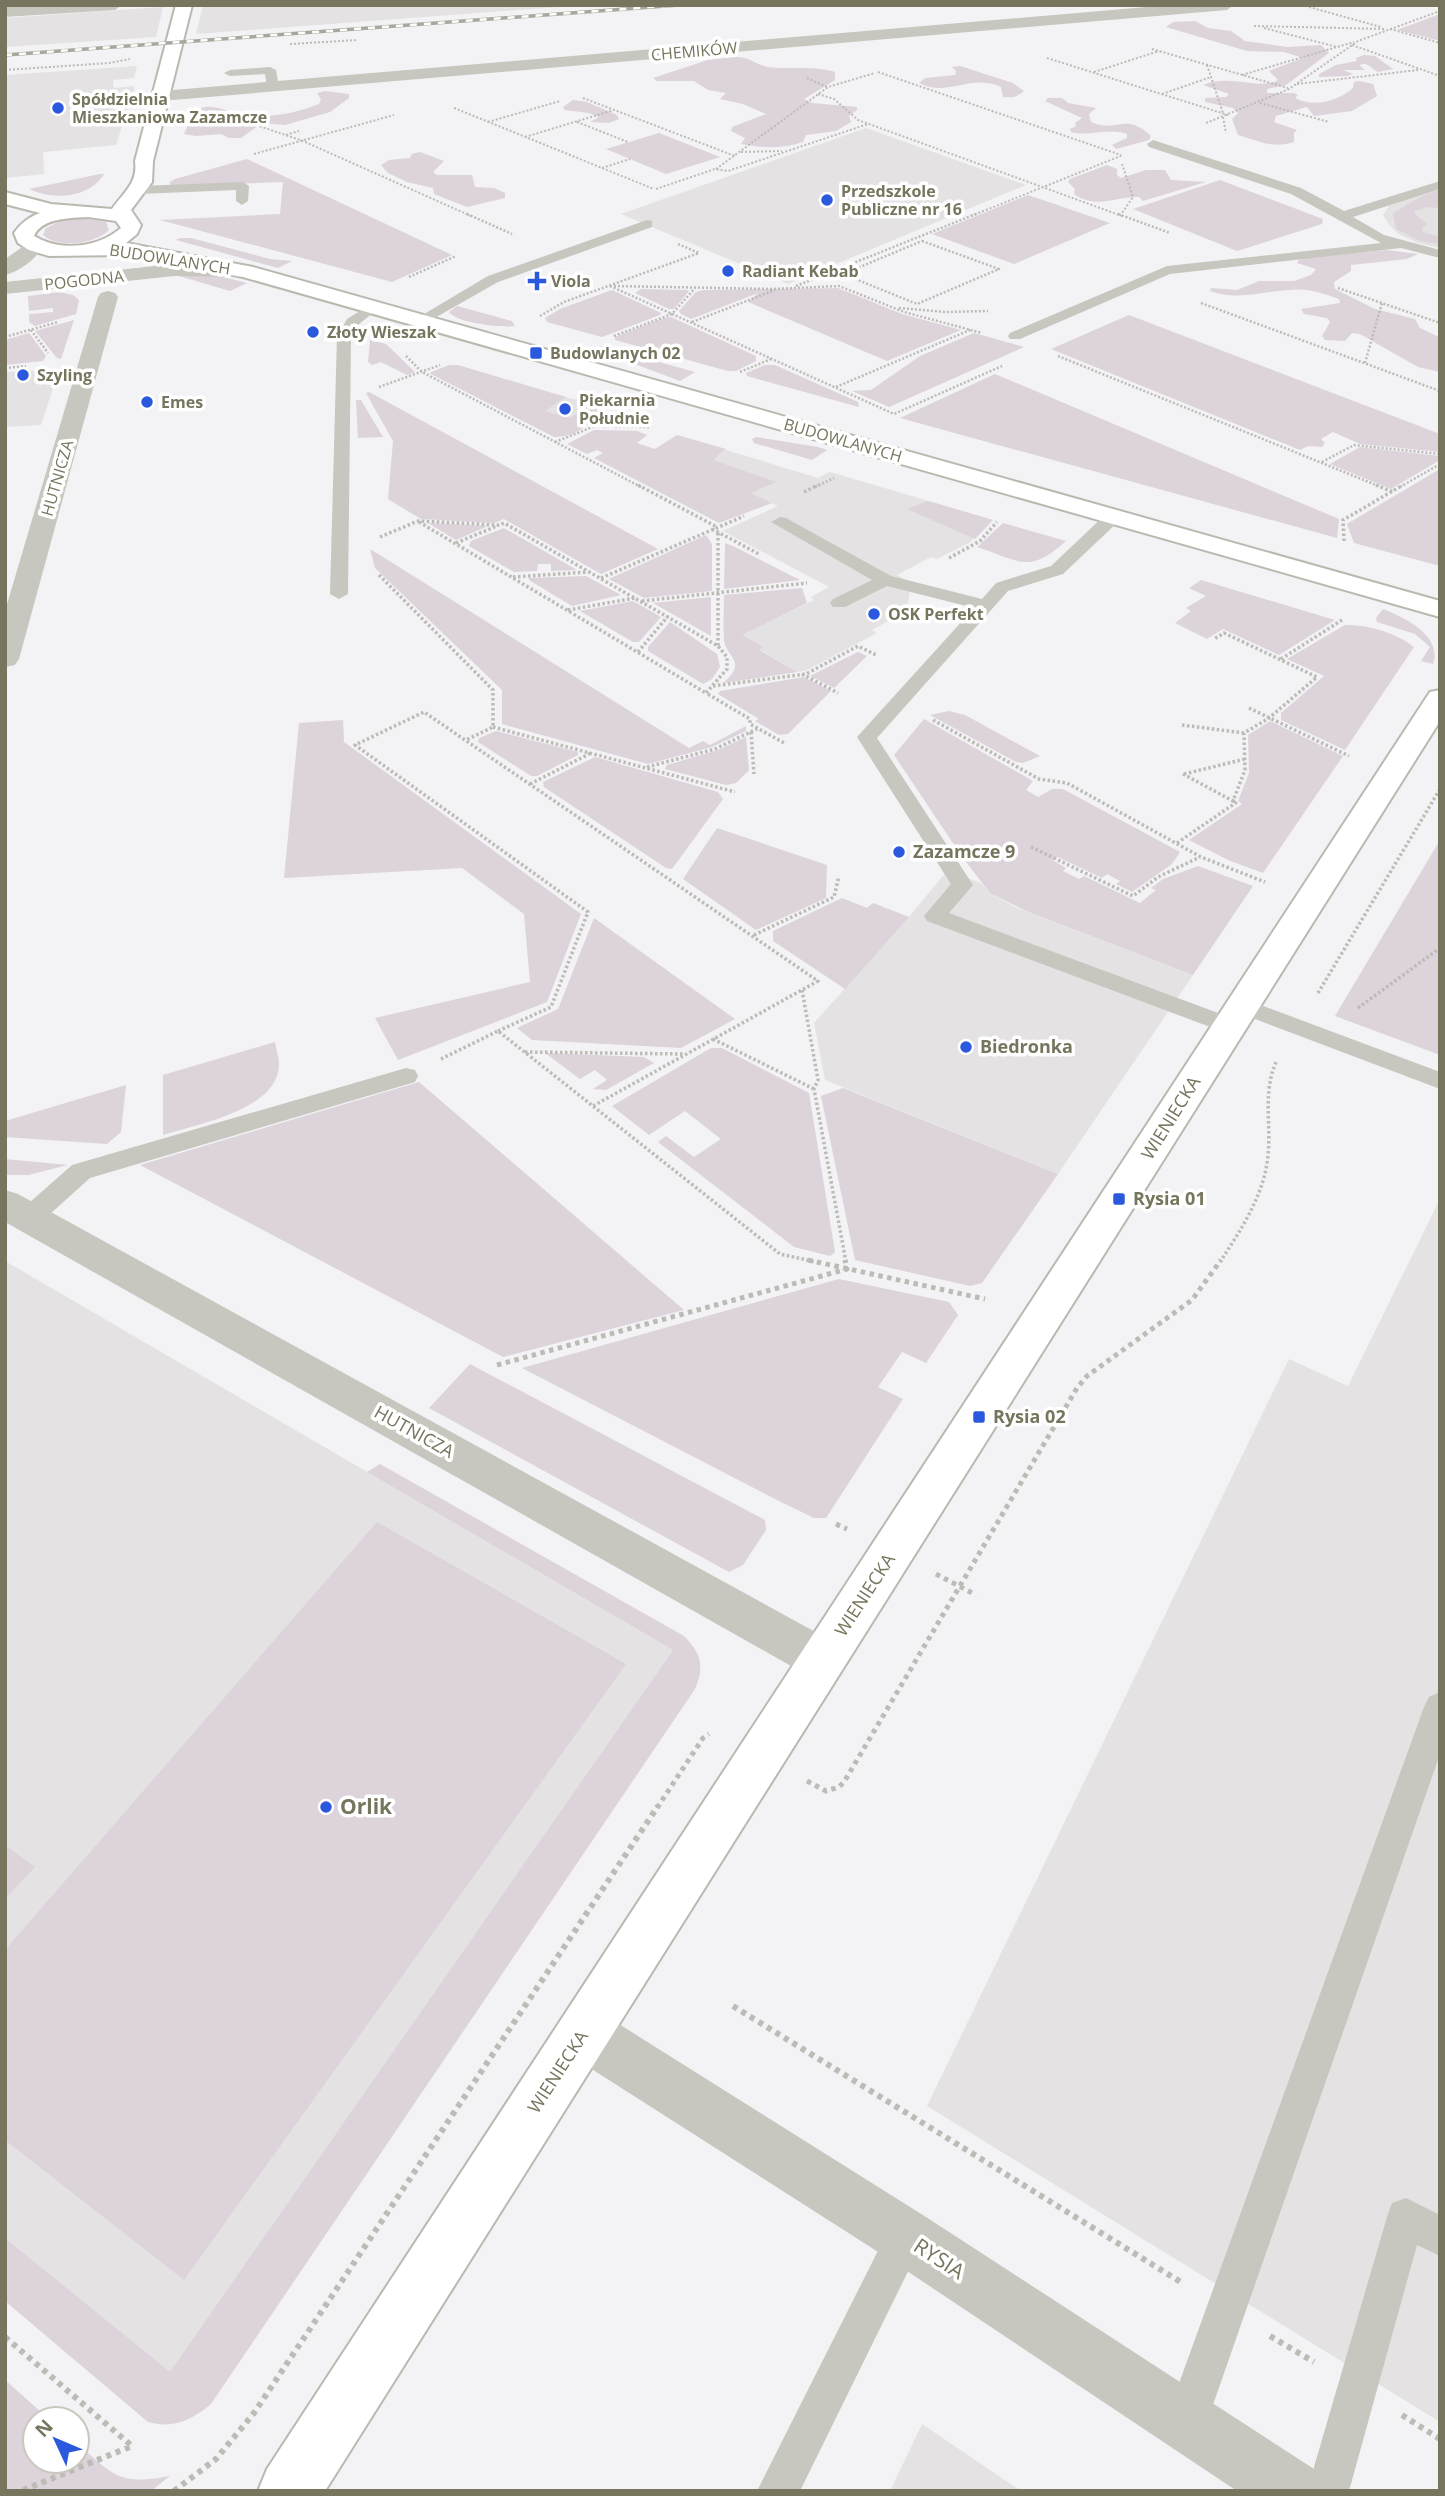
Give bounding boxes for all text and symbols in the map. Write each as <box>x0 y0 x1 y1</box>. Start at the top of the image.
street label: CHEMIKÓW <box>650 36 738 66</box>
place label: Spółdzielnia Mieszkaniowa Zazamcze <box>72 88 267 128</box>
marker: Spółdzielnia Mieszkaniowa Zazamcze <box>50 100 66 116</box>
place label: Przedszkole Publiczne nr 16 <box>841 180 962 220</box>
marker: Przedszkole Publiczne nr 16 <box>819 192 835 208</box>
street label: BUDOWLANYCH <box>108 239 232 279</box>
place label: Radiant Kebab <box>742 260 859 282</box>
marker: Radiant Kebab <box>720 263 736 279</box>
street label: POGODNA <box>43 265 126 295</box>
place label: Viola <box>551 270 591 292</box>
marker: Viola <box>529 273 545 289</box>
place label: Złoty Wieszak <box>327 321 436 343</box>
marker: Złoty Wieszak <box>305 324 321 340</box>
place label: Budowlanych 02 <box>550 342 680 364</box>
marker: Budowlanych 02 <box>528 345 544 361</box>
place label: Szyling <box>37 364 92 386</box>
marker: Szyling <box>15 367 31 383</box>
place label: Piekarnia Południe <box>579 389 655 429</box>
place label: Emes <box>161 391 203 413</box>
marker: Emes <box>139 394 155 410</box>
marker: Piekarnia Południe <box>557 401 573 417</box>
street label: BUDOWLANYCH <box>781 413 905 467</box>
street label: HUTNICZA <box>36 437 79 519</box>
place label: OSK Perfekt <box>888 603 984 625</box>
marker: OSK Perfekt <box>866 606 882 622</box>
place label: Zazamcze 9 <box>913 839 1015 863</box>
marker: Zazamcze 9 <box>891 844 907 860</box>
place label: Biedronka <box>980 1034 1073 1058</box>
marker: Biedronka <box>958 1039 974 1055</box>
street label: WIENIECKA <box>1135 1071 1206 1164</box>
place label: Rysia 01 <box>1133 1186 1206 1210</box>
marker: Rysia 01 <box>1111 1191 1127 1207</box>
street label: HUTNICZA <box>370 1399 459 1463</box>
place label: Rysia 02 <box>993 1404 1066 1428</box>
marker: Rysia 02 <box>971 1409 987 1425</box>
street label: WIENIECKA <box>829 1548 900 1640</box>
place label: Orlik <box>340 1792 393 1820</box>
marker: Orlik <box>318 1799 334 1815</box>
street label: WIENIECKA <box>522 2025 593 2117</box>
street label: RYSIA <box>909 2231 971 2285</box>
north arrow <box>21 2405 91 2475</box>
text: N <box>29 2414 58 2443</box>

